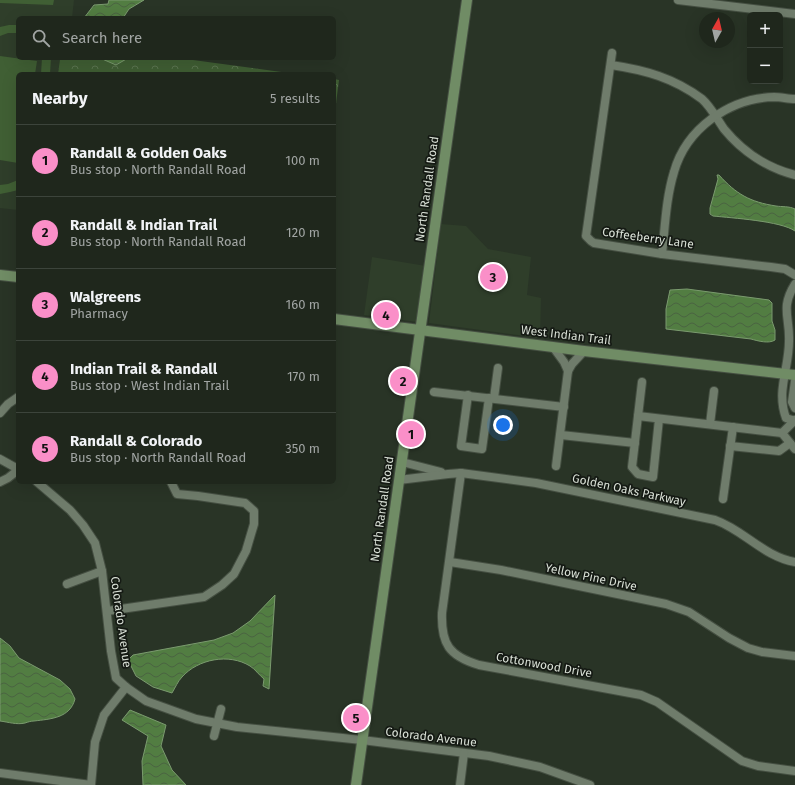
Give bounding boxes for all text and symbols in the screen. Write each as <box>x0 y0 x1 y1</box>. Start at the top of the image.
north arrow <box>699 12 735 48</box>
map controls <box>747 12 783 84</box>
button: + <box>747 12 783 48</box>
search box <box>16 16 336 60</box>
icon: search <box>30 27 52 49</box>
text: Search here <box>62 29 142 47</box>
button: − <box>747 48 783 84</box>
text: Nearby <box>32 88 87 109</box>
text: 5 results <box>270 91 320 106</box>
street label: North Randall Road <box>413 135 441 243</box>
text: Randall & Golden Oaks <box>70 144 227 162</box>
text: 1 <box>42 153 48 168</box>
text: 100 m <box>285 153 320 168</box>
text: Bus stop · North Randall Road <box>70 162 246 177</box>
text: Randall & Indian Trail <box>70 216 217 234</box>
text: 2 <box>42 225 48 240</box>
text: 120 m <box>286 225 320 240</box>
street label: Coffeeberry Lane <box>601 225 695 251</box>
text: Bus stop · North Randall Road <box>70 234 246 249</box>
pin: 3 <box>480 262 506 292</box>
text: Walgreens <box>70 288 141 306</box>
text: 3 <box>42 297 48 312</box>
text: 160 m <box>286 297 320 312</box>
pin: 4 <box>373 300 399 330</box>
text: Pharmacy <box>70 306 128 321</box>
street label: West Indian Trail <box>520 323 612 348</box>
text: Indian Trail & Randall <box>70 360 217 378</box>
pin: 2 <box>390 366 416 396</box>
text: 4 <box>41 369 49 384</box>
text: 170 m <box>287 369 320 384</box>
text: Bus stop · West Indian Trail <box>70 378 229 393</box>
your location <box>493 415 513 435</box>
pin: 1 <box>398 419 424 449</box>
text: Randall & Colorado <box>70 432 202 450</box>
text: 5 <box>42 441 48 456</box>
text: 350 m <box>285 441 320 456</box>
text: Bus stop · North Randall Road <box>70 450 246 465</box>
street label: North Randall Road <box>368 455 396 563</box>
street label: Golden Oaks Parkway <box>571 471 687 509</box>
street label: Yellow Pine Drive <box>544 560 638 594</box>
street label: Colorado Avenue <box>108 576 134 668</box>
street label: Cottonwood Drive <box>495 650 593 680</box>
pin: 5 <box>343 703 369 733</box>
street label: Colorado Avenue <box>385 724 477 750</box>

